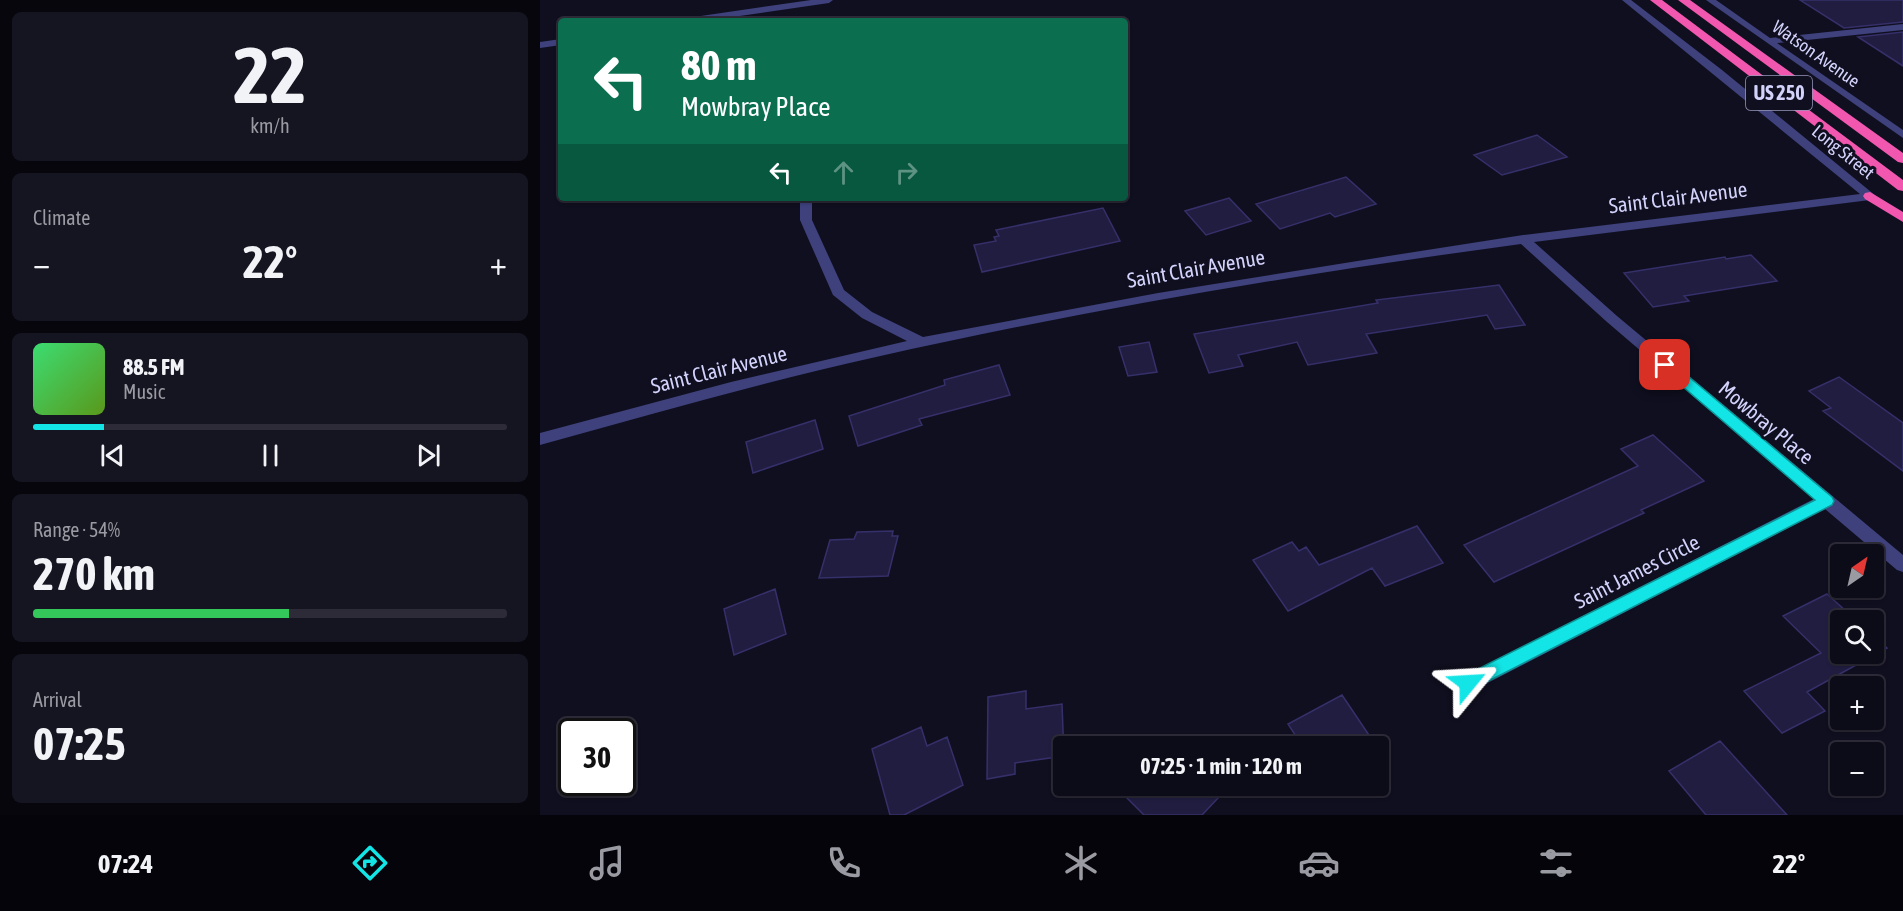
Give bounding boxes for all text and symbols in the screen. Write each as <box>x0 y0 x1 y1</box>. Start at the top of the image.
street label: Watson Avenue <box>1769 16 1864 91</box>
text: 22 <box>233 30 307 120</box>
text: 80 m <box>681 41 756 89</box>
icon: left <box>582 42 660 120</box>
road number: US 250 <box>1746 76 1812 110</box>
text: Mowbray Place <box>681 91 830 122</box>
text: km/h <box>250 114 290 137</box>
street label: Long Street <box>1808 120 1879 183</box>
icon: left <box>764 156 797 189</box>
icon: ahead <box>827 156 860 189</box>
icon: right <box>890 156 923 189</box>
street label: Saint Clair Avenue <box>1607 177 1748 217</box>
text: Climate <box>33 206 90 229</box>
text: 22° <box>243 236 297 288</box>
text: − <box>33 244 50 282</box>
text: + <box>490 244 507 282</box>
street label: Saint Clair Avenue <box>1125 244 1267 292</box>
pin <box>1639 339 1690 390</box>
street label: Saint Clair Avenue <box>648 341 789 398</box>
icon: arrive <box>1648 348 1681 381</box>
text: 88.5 FM <box>123 354 185 380</box>
street label: Mowbray Place <box>1714 376 1819 469</box>
text: Music <box>123 380 165 403</box>
icon: previous <box>96 439 129 472</box>
icon: pause <box>254 439 287 472</box>
icon: next <box>412 439 445 472</box>
text: Range · 54% <box>33 518 120 541</box>
street label: Saint James Circle <box>1570 529 1703 613</box>
north arrow <box>1830 544 1884 598</box>
map controls <box>1830 544 1884 796</box>
text: 270 km <box>33 548 155 600</box>
button: search <box>1830 610 1884 664</box>
position arrow <box>1436 651 1500 715</box>
button: + <box>1830 676 1884 730</box>
text: Arrival <box>33 688 82 711</box>
text: 07:25 <box>33 718 126 770</box>
speed limit sign: 30 <box>558 718 636 796</box>
button: − <box>1830 742 1884 796</box>
text: 07:25 · 1 min · 120 m <box>1140 753 1302 779</box>
icon: directions <box>349 842 391 884</box>
icon: music <box>586 842 628 884</box>
icon: phone <box>823 842 865 884</box>
icon: climate <box>1060 842 1102 884</box>
icon: car <box>1298 842 1340 884</box>
icon: filters <box>1535 842 1577 884</box>
text: 07:24 <box>98 848 153 879</box>
text: 22° <box>1772 848 1805 879</box>

